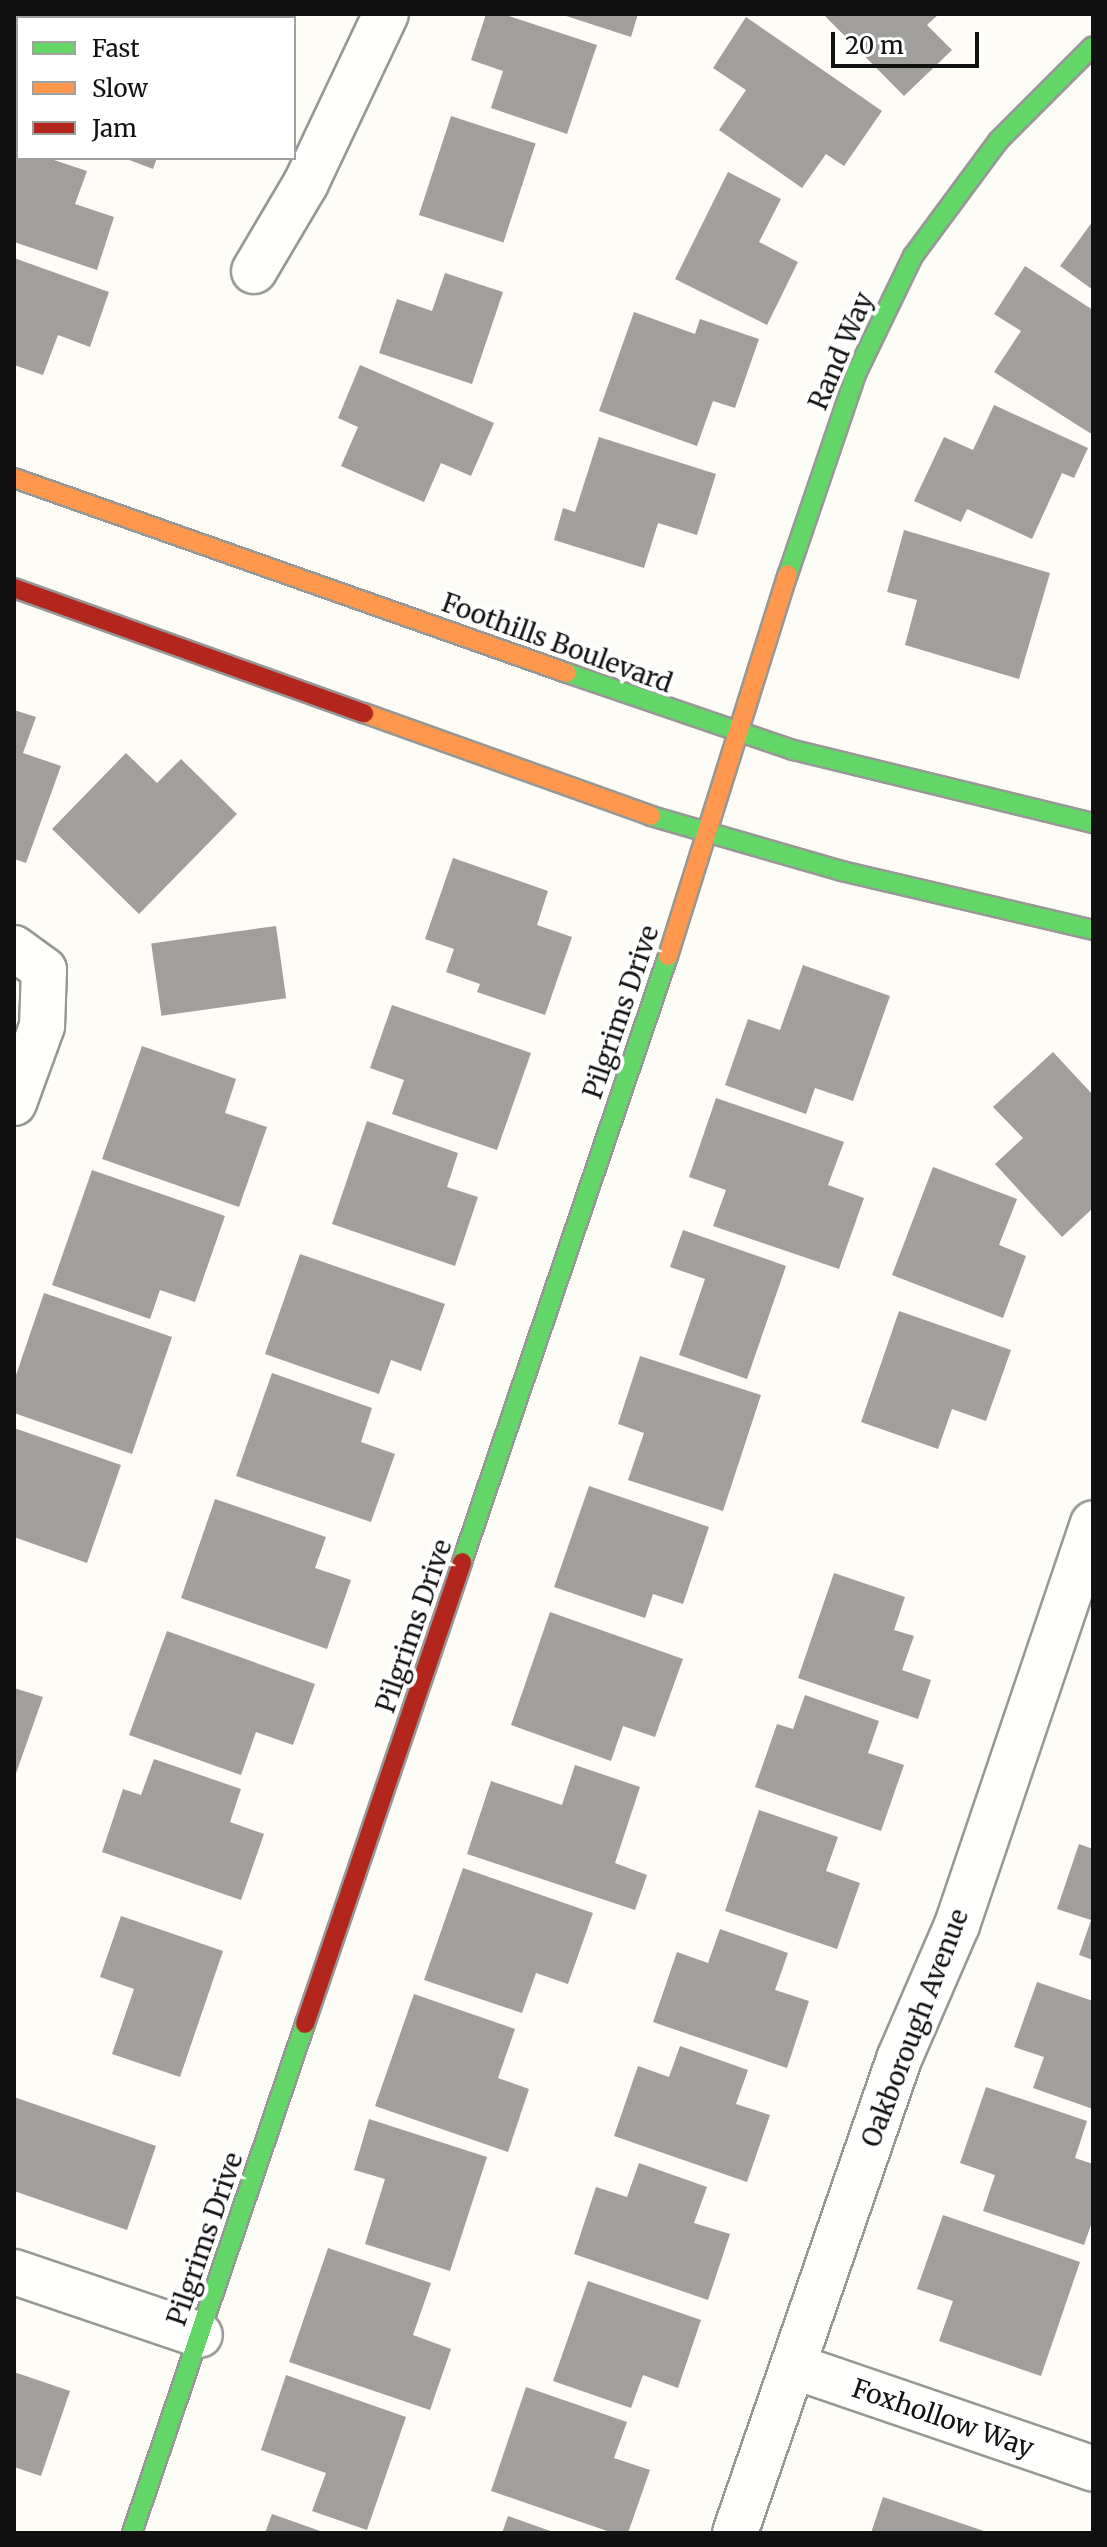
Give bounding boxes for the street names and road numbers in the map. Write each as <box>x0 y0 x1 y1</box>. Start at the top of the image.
street label: Rand Way <box>802 288 880 414</box>
street label: Foothills Boulevard <box>438 587 676 699</box>
street label: Pilgrims Drive <box>577 921 665 1103</box>
street label: Pilgrims Drive <box>370 1535 458 1717</box>
street label: Oakborough Avenue <box>855 1905 975 2151</box>
street label: Pilgrims Drive <box>161 2148 249 2330</box>
street label: Foxhollow Way <box>848 2372 1038 2464</box>

